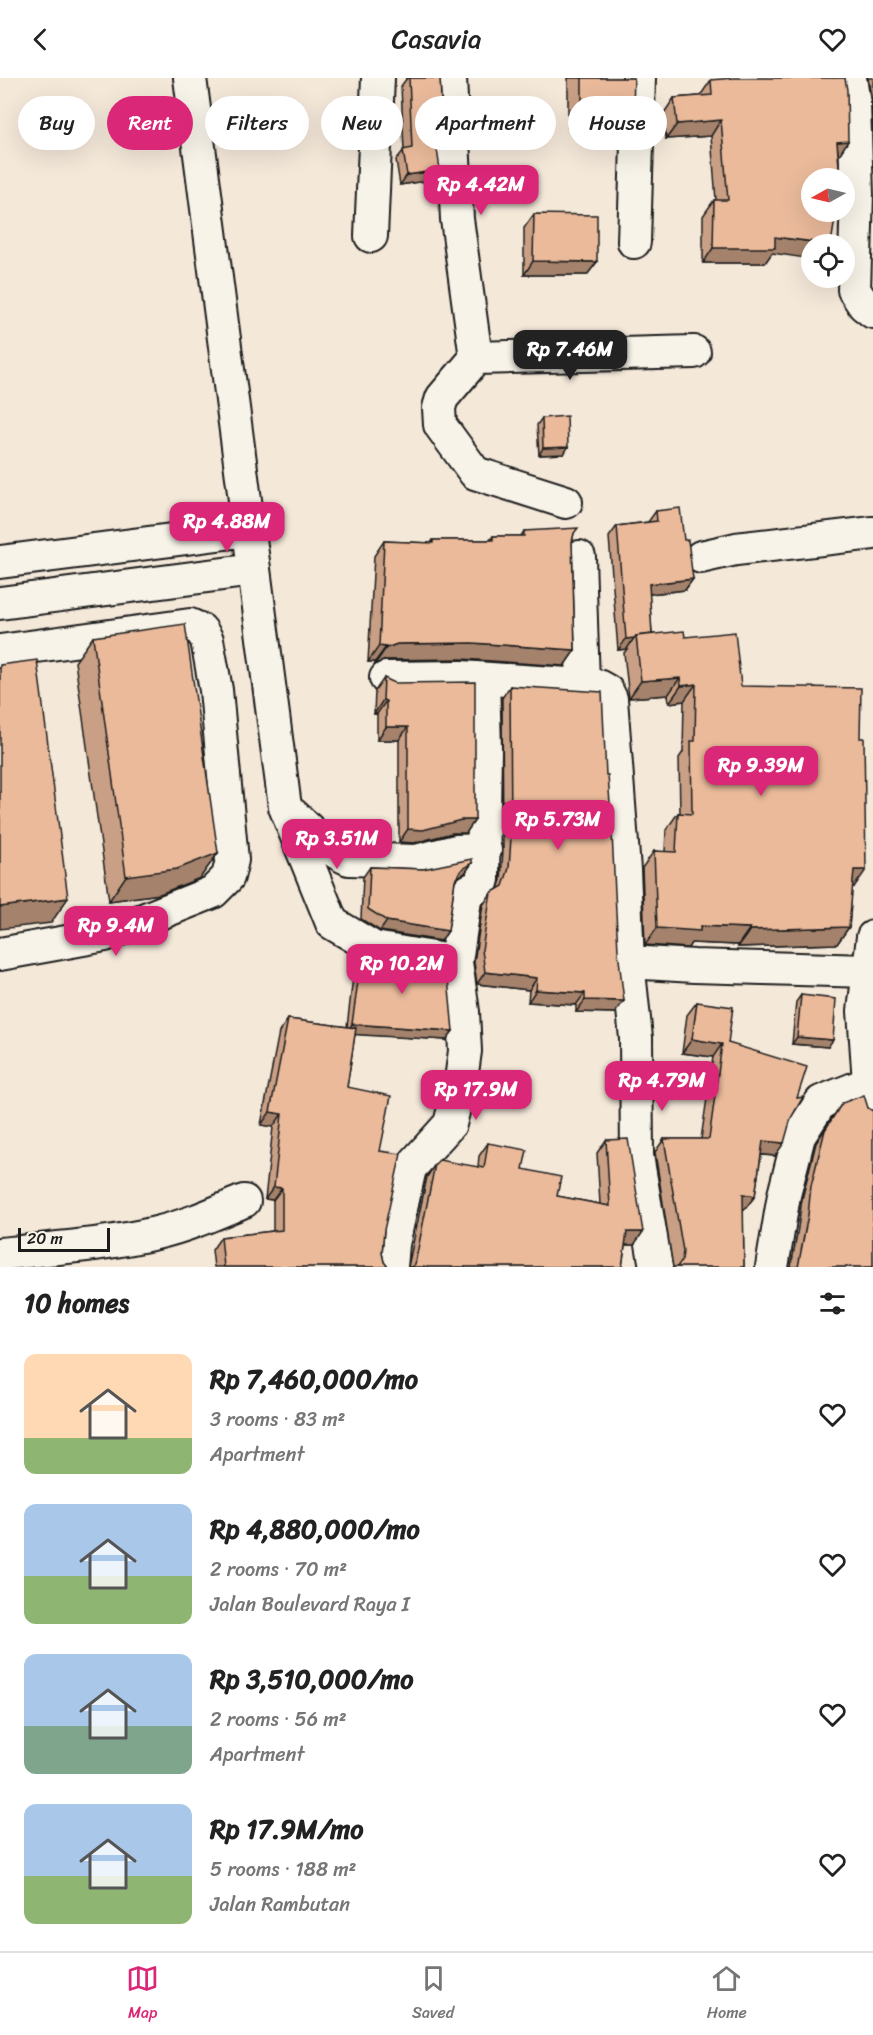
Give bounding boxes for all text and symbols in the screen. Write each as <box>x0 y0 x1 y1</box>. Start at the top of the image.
text: Casavia <box>392 15 481 63</box>
icon: back <box>24 23 57 56</box>
icon: heart <box>816 23 849 56</box>
chip: Buy <box>18 96 95 150</box>
chip: Rent <box>107 96 193 150</box>
chip: Filters <box>205 96 309 150</box>
chip: New <box>321 96 403 150</box>
chip: Apartment <box>415 96 556 150</box>
chip: House <box>568 96 667 150</box>
pin: Rp 4.42M <box>419 165 543 216</box>
text: Rp 4.42M <box>438 167 524 202</box>
north arrow <box>801 168 855 222</box>
map controls <box>801 168 855 288</box>
button: locate <box>801 234 855 288</box>
pin: Rp 7.46M <box>508 330 632 381</box>
text: Rp 7.46M <box>527 332 613 367</box>
pin: Rp 4.88M <box>165 502 289 553</box>
text: Rp 4.88M <box>184 504 270 539</box>
pin: Rp 9.39M <box>699 746 823 797</box>
text: Rp 9.39M <box>718 748 804 783</box>
pin: Rp 5.73M <box>496 800 620 851</box>
text: Rp 5.73M <box>516 802 600 837</box>
pin: Rp 3.51M <box>275 819 399 870</box>
text: Rp 3.51M <box>296 821 378 856</box>
pin: Rp 9.4M <box>61 906 171 957</box>
text: Rp 9.4M <box>78 908 154 943</box>
pin: Rp 10.2M <box>340 944 464 995</box>
text: Rp 10.2M <box>360 946 444 981</box>
pin: Rp 4.79M <box>600 1061 724 1112</box>
text: Rp 4.79M <box>619 1063 705 1098</box>
pin: Rp 17.9M <box>414 1070 538 1121</box>
text: Rp 17.9M <box>435 1072 517 1107</box>
text: 20 m <box>27 1224 63 1253</box>
scale bar <box>18 1225 110 1252</box>
text: 10 homes <box>24 1280 129 1326</box>
icon: filters <box>816 1287 849 1320</box>
text: Rp 7,460,000/mo <box>210 1356 418 1402</box>
icon: home <box>72 1378 144 1450</box>
icon: heart <box>816 1398 849 1431</box>
text: 3 rooms · 83 m² <box>210 1402 345 1437</box>
text: Apartment <box>210 1437 304 1472</box>
text: Rp 4,880,000/mo <box>210 1506 420 1552</box>
icon: home <box>72 1528 144 1600</box>
icon: heart <box>816 1548 849 1581</box>
text: 2 rooms · 70 m² <box>210 1552 347 1587</box>
text: Jalan Boulevard Raya I <box>210 1587 410 1622</box>
text: Rp 3,510,000/mo <box>210 1656 413 1702</box>
icon: home <box>72 1678 144 1750</box>
icon: heart <box>816 1698 849 1731</box>
text: 2 rooms · 56 m² <box>210 1702 347 1737</box>
text: Apartment <box>210 1737 304 1772</box>
text: Rp 17.9M/mo <box>210 1806 363 1852</box>
icon: home <box>72 1828 144 1900</box>
icon: heart <box>816 1848 849 1881</box>
text: 5 rooms · 188 m² <box>210 1852 356 1887</box>
text: Jalan Rambutan <box>210 1887 350 1922</box>
tab: Map <box>126 1962 159 2027</box>
tab: Saved <box>412 1962 454 2027</box>
tab: Home <box>707 1962 747 2027</box>

